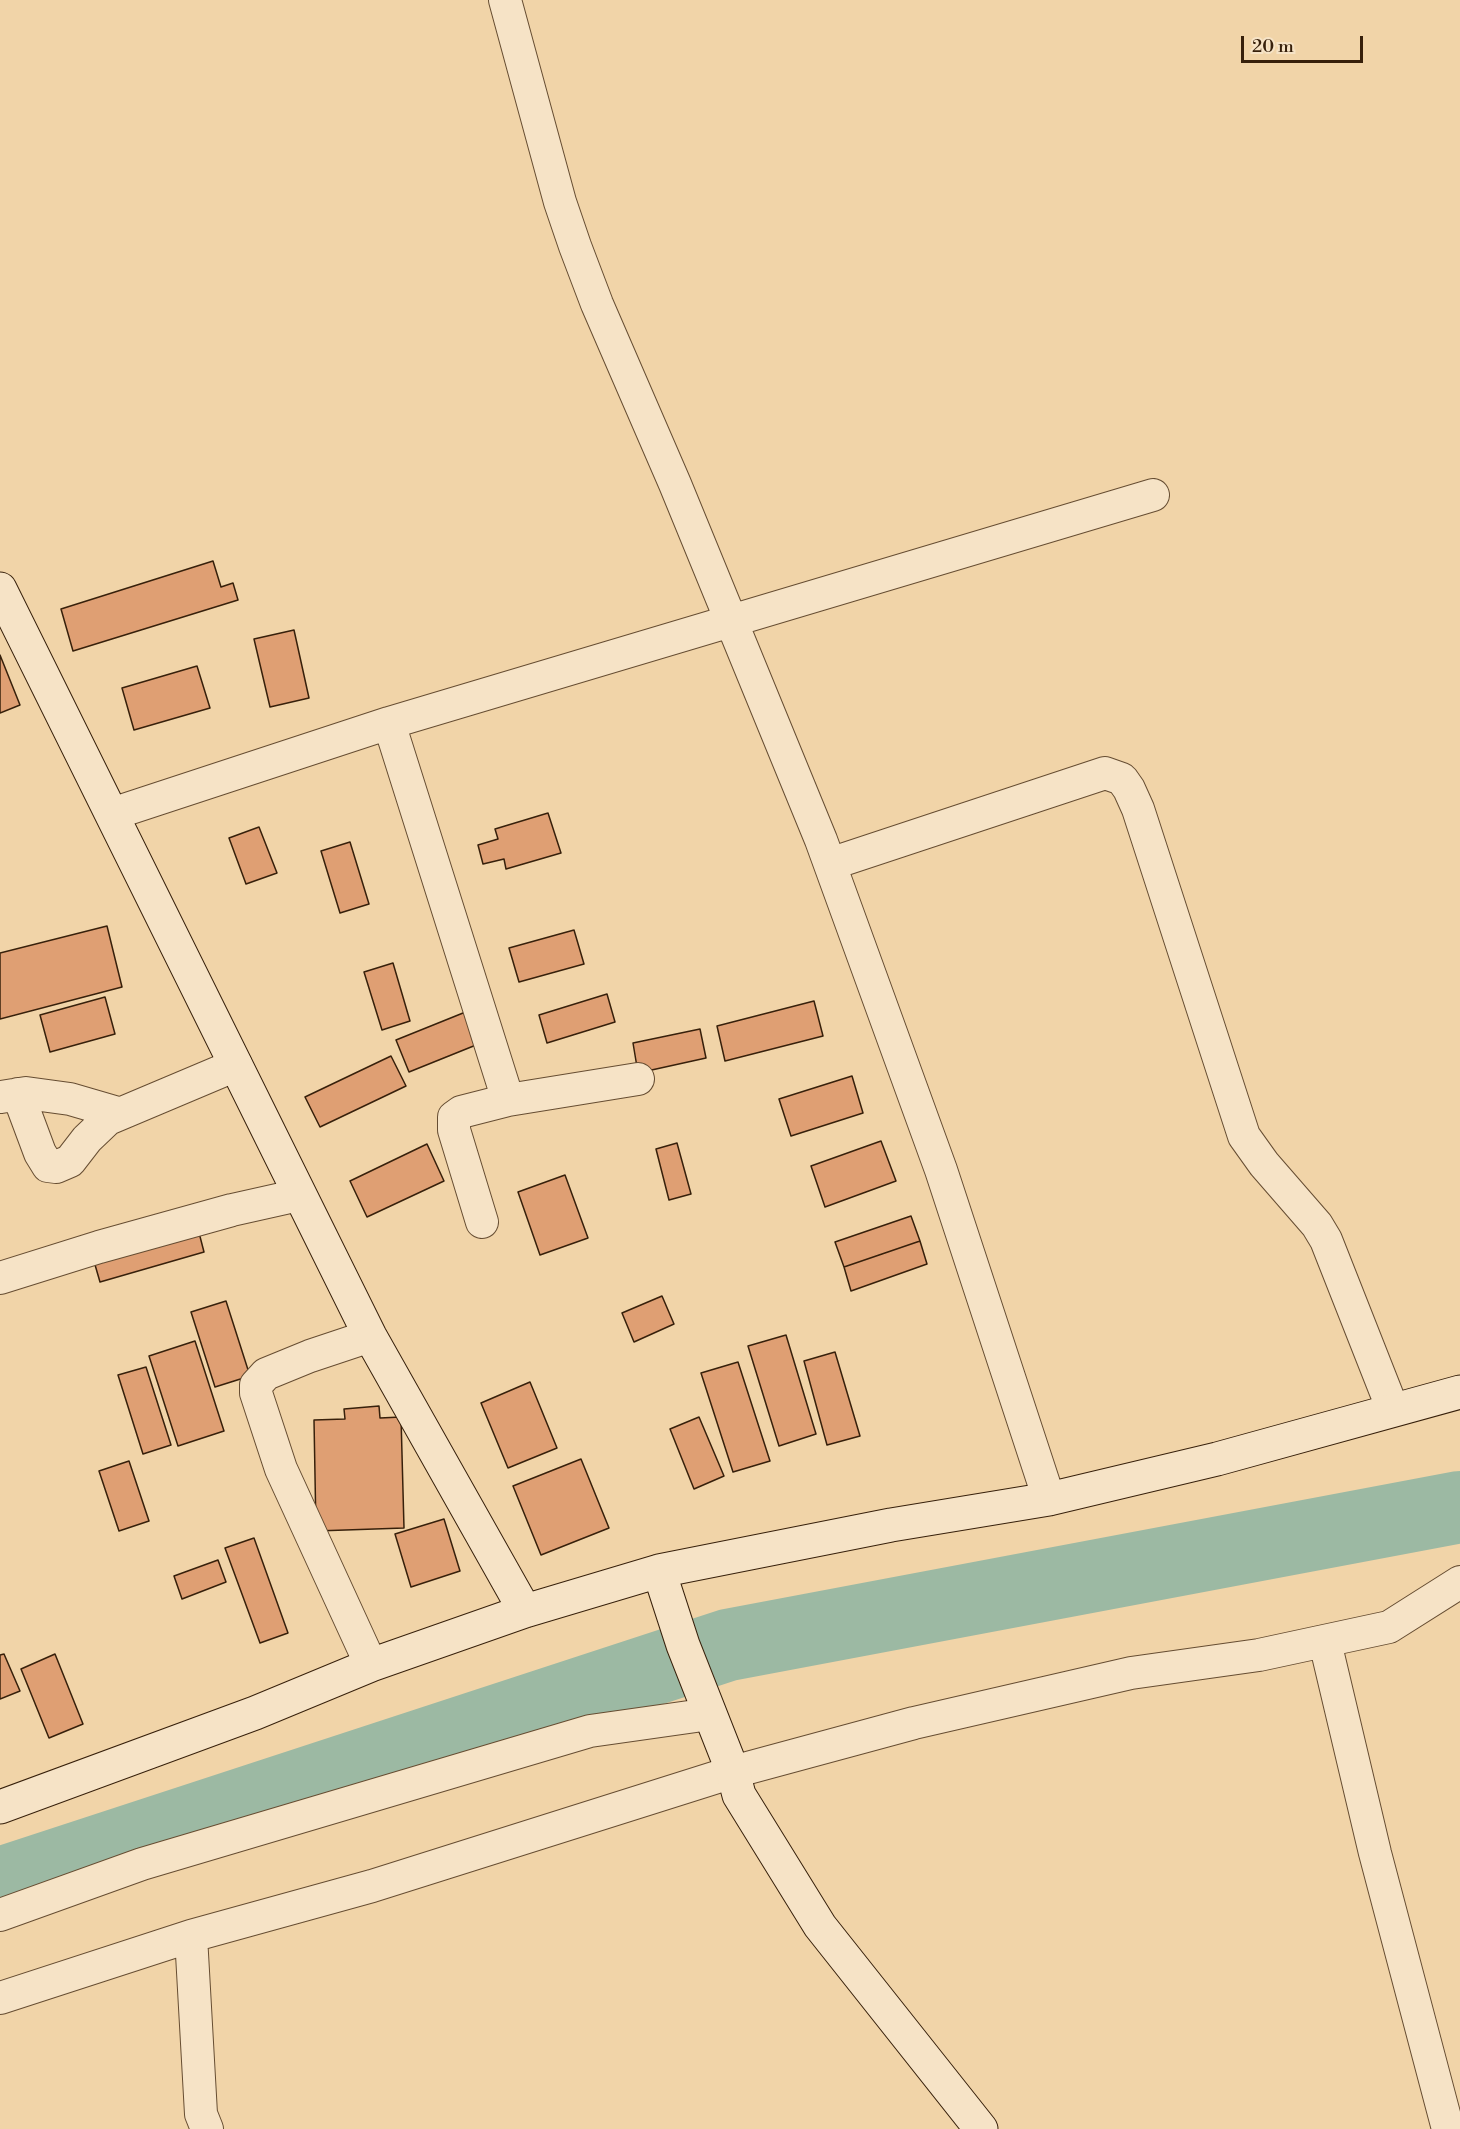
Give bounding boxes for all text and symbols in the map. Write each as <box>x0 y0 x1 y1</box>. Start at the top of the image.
scale bar <box>1244 24 1366 62</box>
text: 20 m <box>1252 35 1294 58</box>

